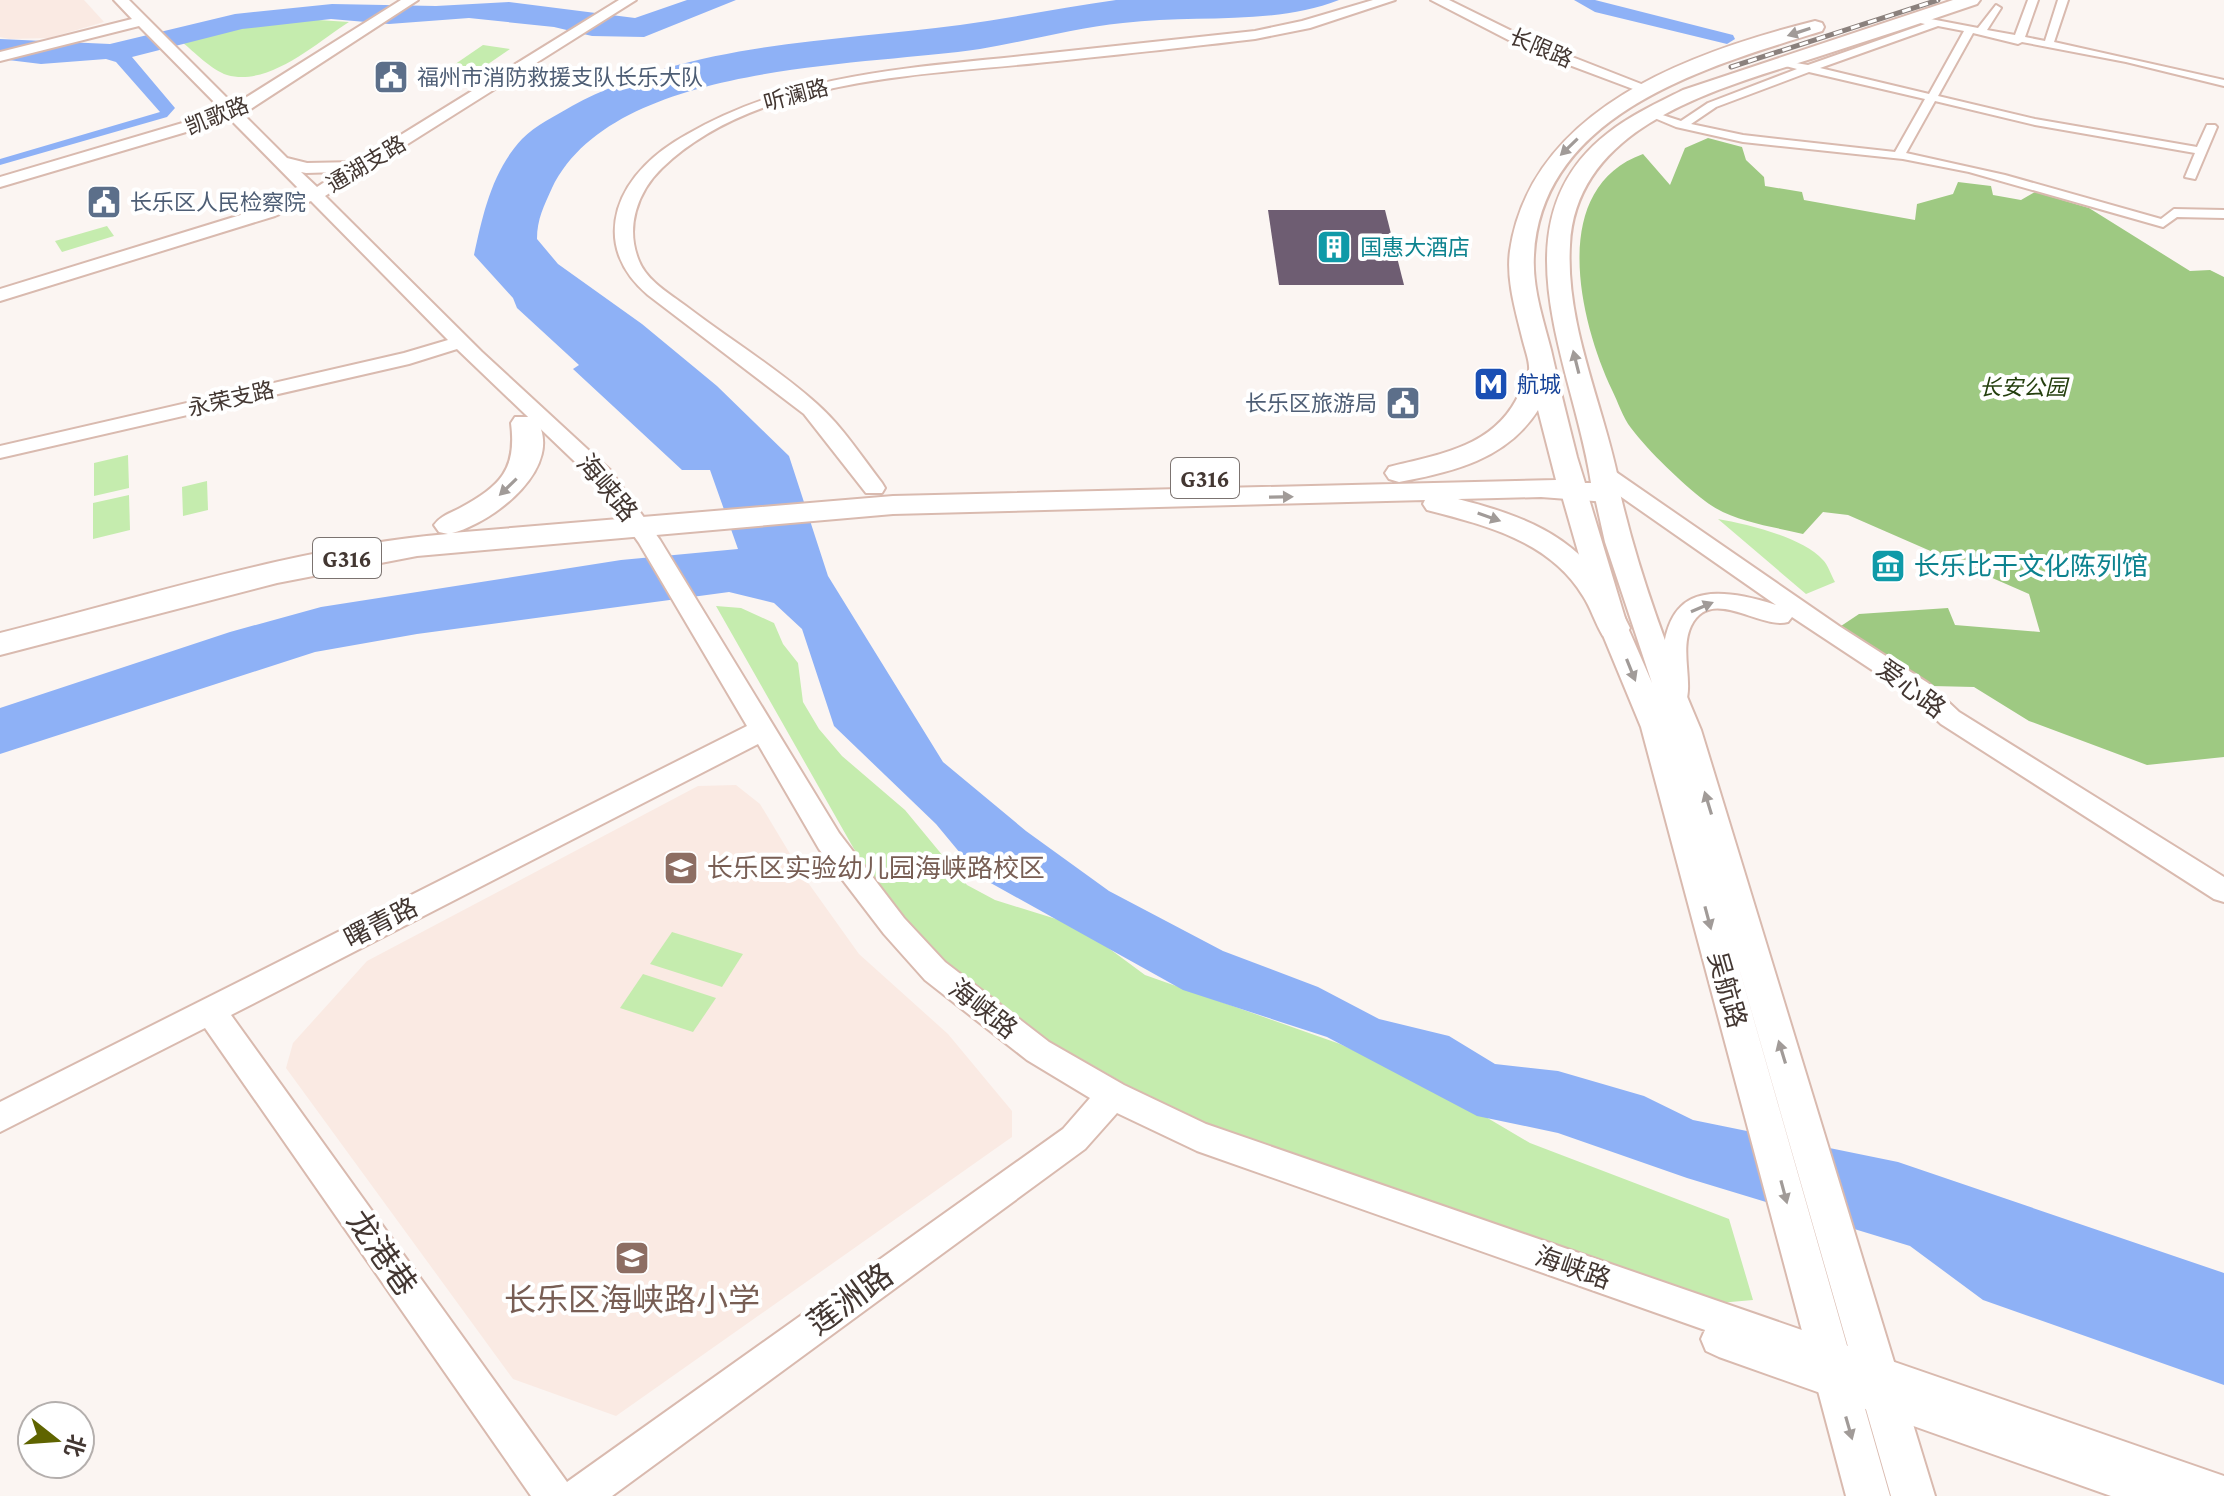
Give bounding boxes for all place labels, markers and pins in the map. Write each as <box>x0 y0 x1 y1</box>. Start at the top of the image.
public building icon: 福州市消防救援支队长乐大队 <box>372 58 410 96</box>
place label: 福州市消防救援支队长乐大队 <box>417 65 703 90</box>
public building icon: 长乐区人民检察院 <box>85 183 123 221</box>
place label: 长乐区人民检察院 <box>130 190 306 215</box>
building icon: 国惠大酒店 <box>1315 228 1353 266</box>
place label: 国惠大酒店 <box>1360 235 1470 260</box>
metro station icon: 航城 <box>1472 365 1510 403</box>
place label: 航城 <box>1517 372 1561 397</box>
public building icon: 长乐区旅游局 <box>1384 384 1422 422</box>
place label: 长乐区旅游局 <box>1245 391 1377 416</box>
museum icon: 长乐比干文化陈列馆 <box>1869 547 1907 585</box>
place label: 长乐比干文化陈列馆 <box>1914 552 2148 581</box>
school or university icon: 长乐区实验幼儿园海峡路校区 <box>662 849 700 887</box>
place label: 长乐区实验幼儿园海峡路校区 <box>707 854 1045 883</box>
school or university icon: 长乐区海峡路小学 <box>613 1239 651 1277</box>
place label: 长乐区海峡路小学 <box>504 1282 760 1318</box>

